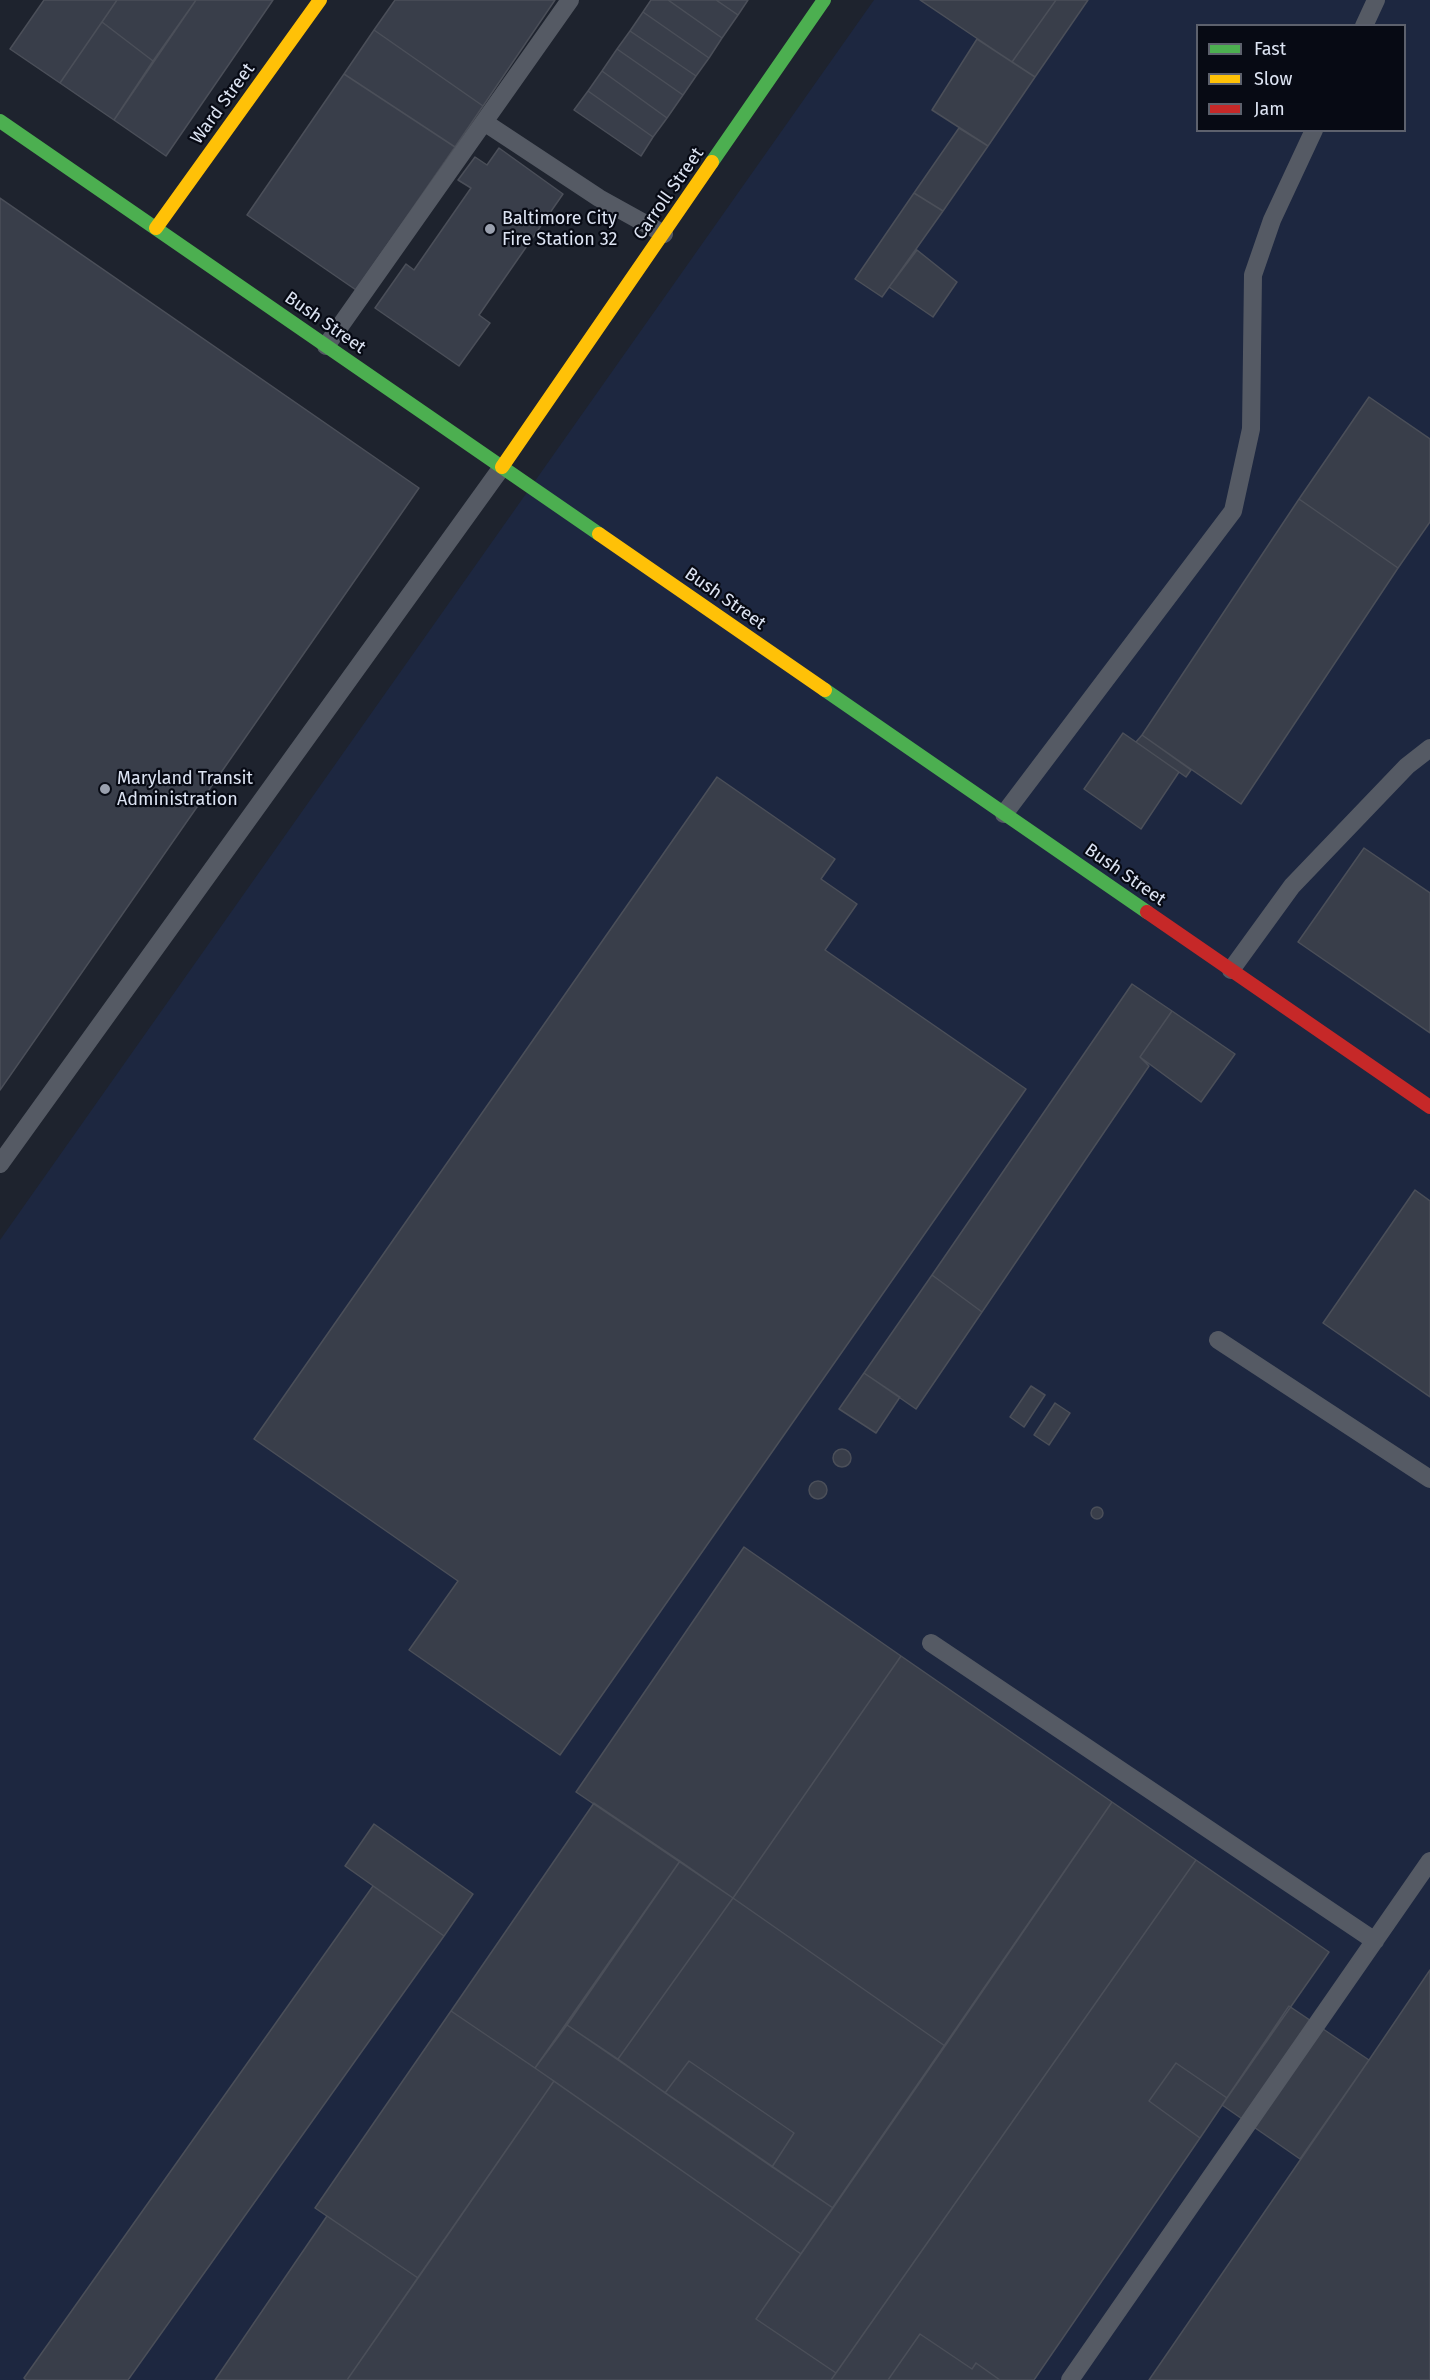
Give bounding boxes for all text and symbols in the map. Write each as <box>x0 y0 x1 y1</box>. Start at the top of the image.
legend <box>1196 24 1406 132</box>
text: Fast <box>1254 38 1286 60</box>
street label: Ward Street <box>186 59 260 149</box>
text: Slow <box>1254 68 1292 90</box>
text: Jam <box>1254 98 1285 120</box>
street label: Carroll Street <box>629 144 709 244</box>
place label: Baltimore City Fire Station 32 <box>502 208 617 250</box>
marker: Baltimore City Fire Station 32 <box>483 222 497 236</box>
street label: Bush Street <box>280 287 370 359</box>
street label: Bush Street <box>680 563 770 635</box>
place label: Maryland Transit Administration <box>117 768 253 810</box>
marker: Maryland Transit Administration <box>98 782 112 796</box>
street label: Bush Street <box>1080 839 1170 911</box>

